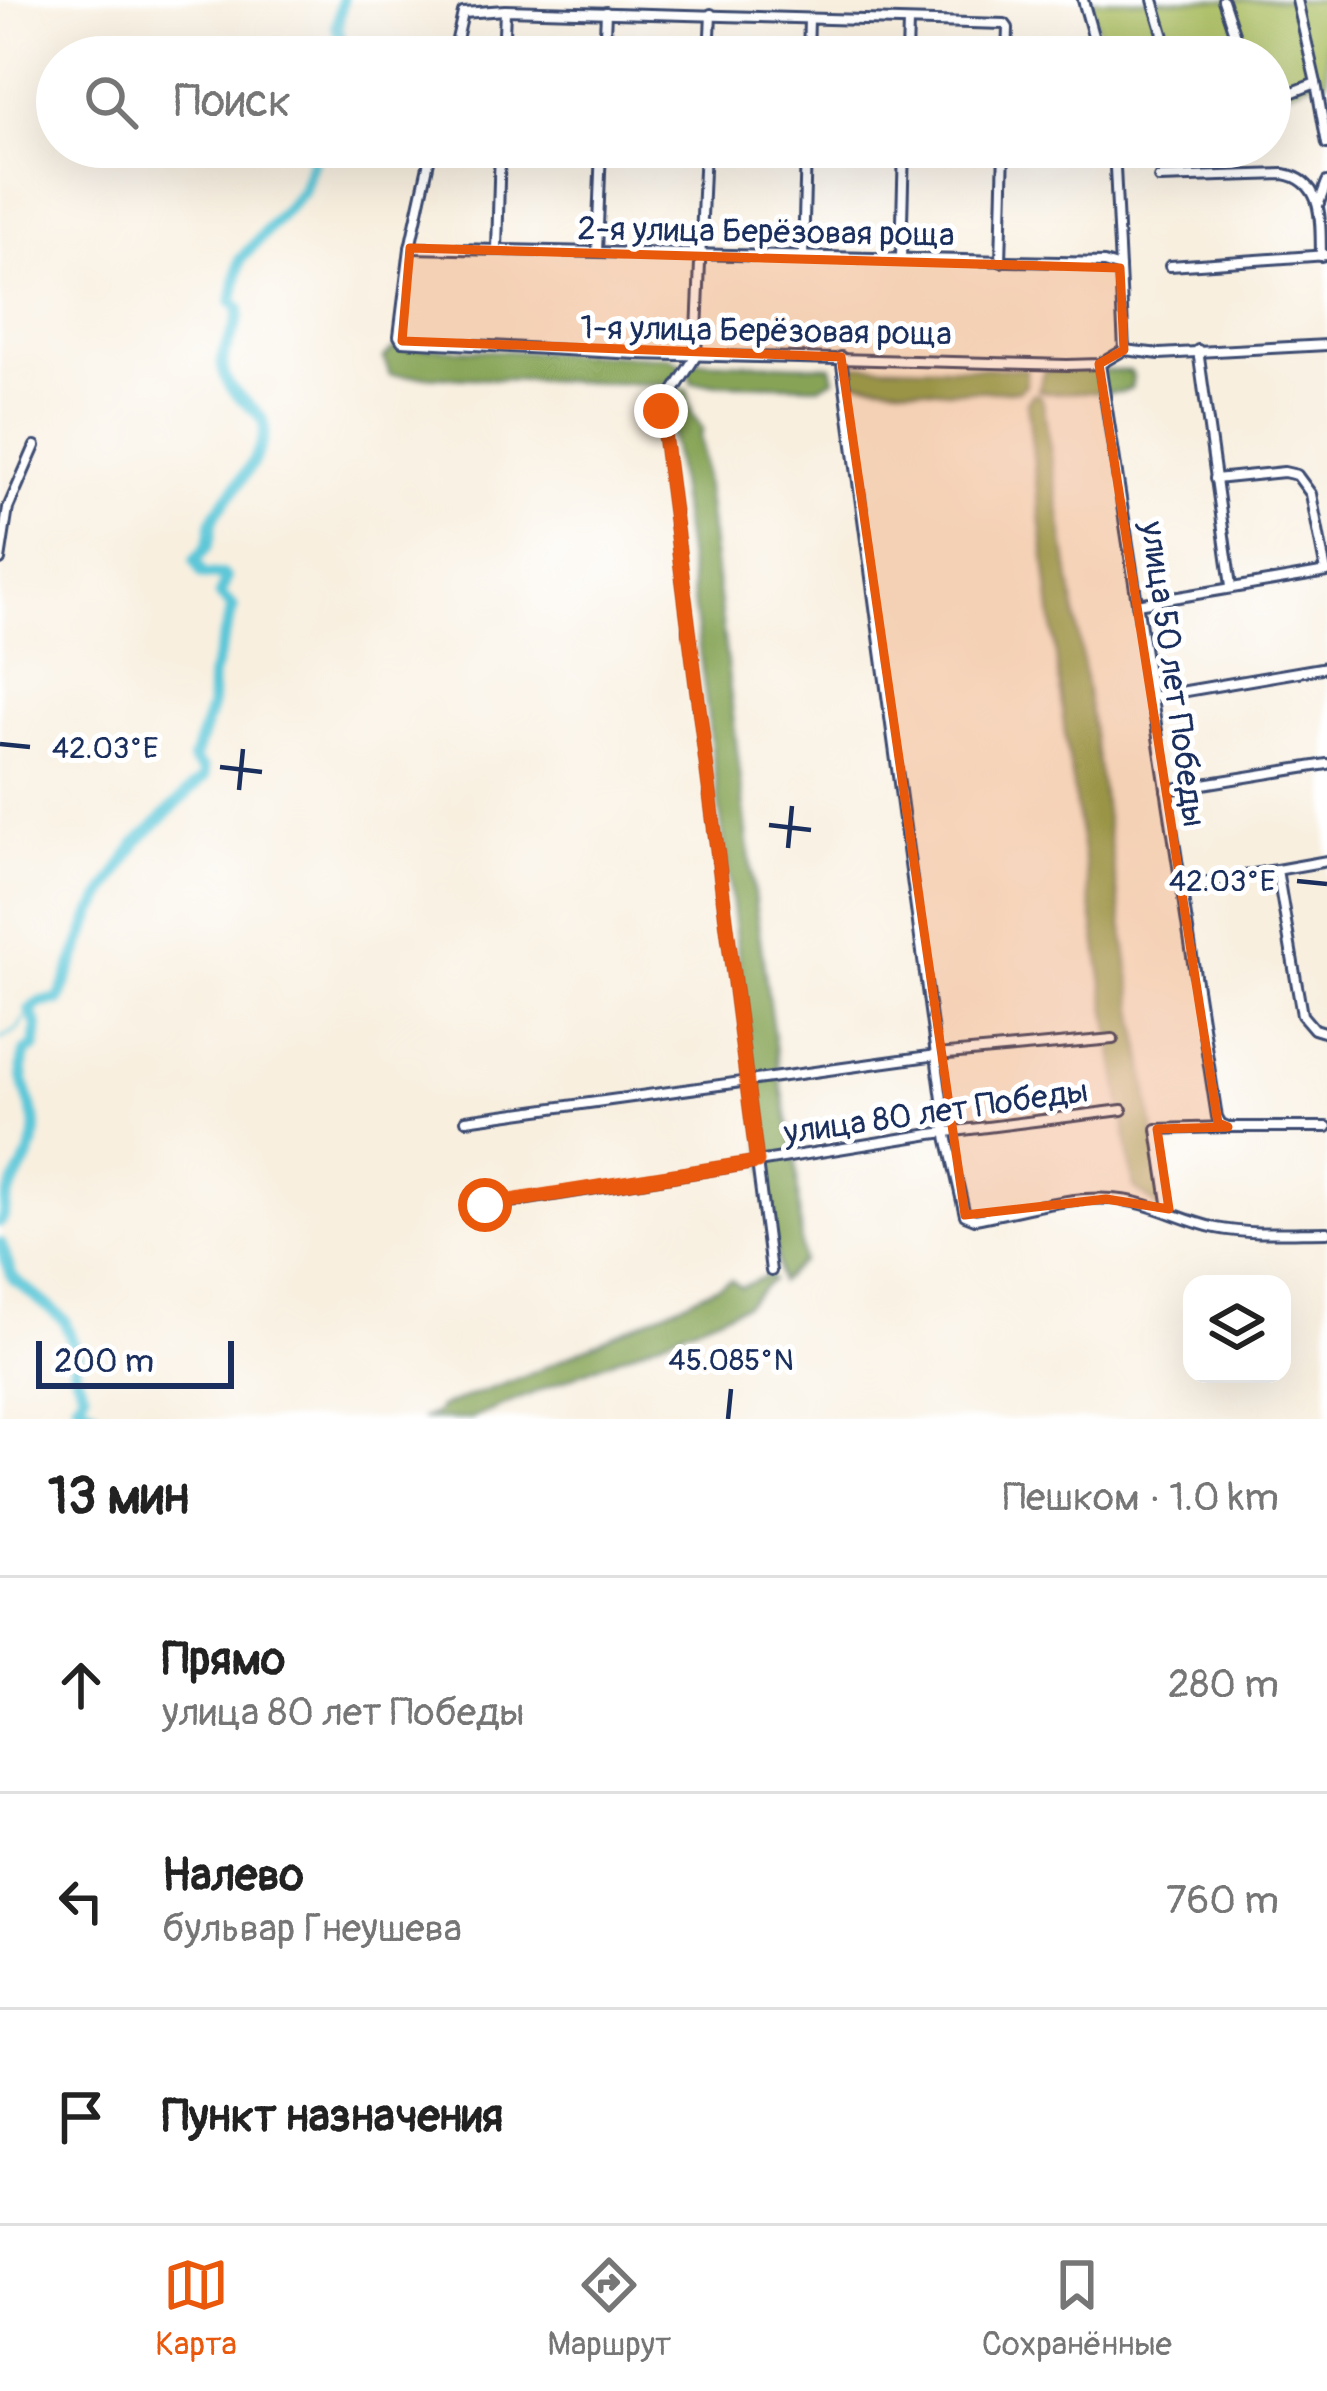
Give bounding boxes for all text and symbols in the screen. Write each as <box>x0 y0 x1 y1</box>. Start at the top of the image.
search box <box>36 36 1291 168</box>
icon: search <box>78 69 144 135</box>
text: Поиск <box>174 74 291 130</box>
street label: 2-я улица Берёзовая роща <box>577 208 955 256</box>
street label: 1-я улица Берёзовая роща <box>580 307 952 355</box>
route end <box>634 384 688 438</box>
street label: улица 50 лет Победы <box>1131 518 1215 829</box>
text: 42.03°E <box>52 730 158 767</box>
text: 42.03°E <box>1169 863 1275 900</box>
street label: улица 80 лет Победы <box>780 1070 1091 1154</box>
route start <box>458 1178 512 1232</box>
map controls <box>1183 1275 1291 1383</box>
button: layers <box>1183 1275 1291 1383</box>
scale bar <box>36 1335 234 1388</box>
text: 200 m <box>54 1341 154 1382</box>
text: 45.085°N <box>668 1342 794 1379</box>
text: 13 мин <box>48 1465 189 1529</box>
text: Пешком · 1.0 km <box>1003 1473 1279 1522</box>
text: Прямо <box>162 1632 285 1688</box>
icon: ahead <box>48 1652 114 1718</box>
text: 280 m <box>1168 1660 1279 1709</box>
text: улица 80 лет Победы <box>162 1688 525 1737</box>
text: Налево <box>162 1848 304 1904</box>
icon: left <box>48 1868 114 1934</box>
text: 760 m <box>1166 1876 1279 1925</box>
text: бульвар Гнеушева <box>162 1904 462 1953</box>
icon: arrive <box>48 2084 114 2150</box>
text: Пункт назначения <box>162 2089 503 2145</box>
tab: Карта <box>155 2252 237 2365</box>
tab: Маршрут <box>547 2252 671 2365</box>
tab: Сохранённые <box>982 2252 1172 2365</box>

